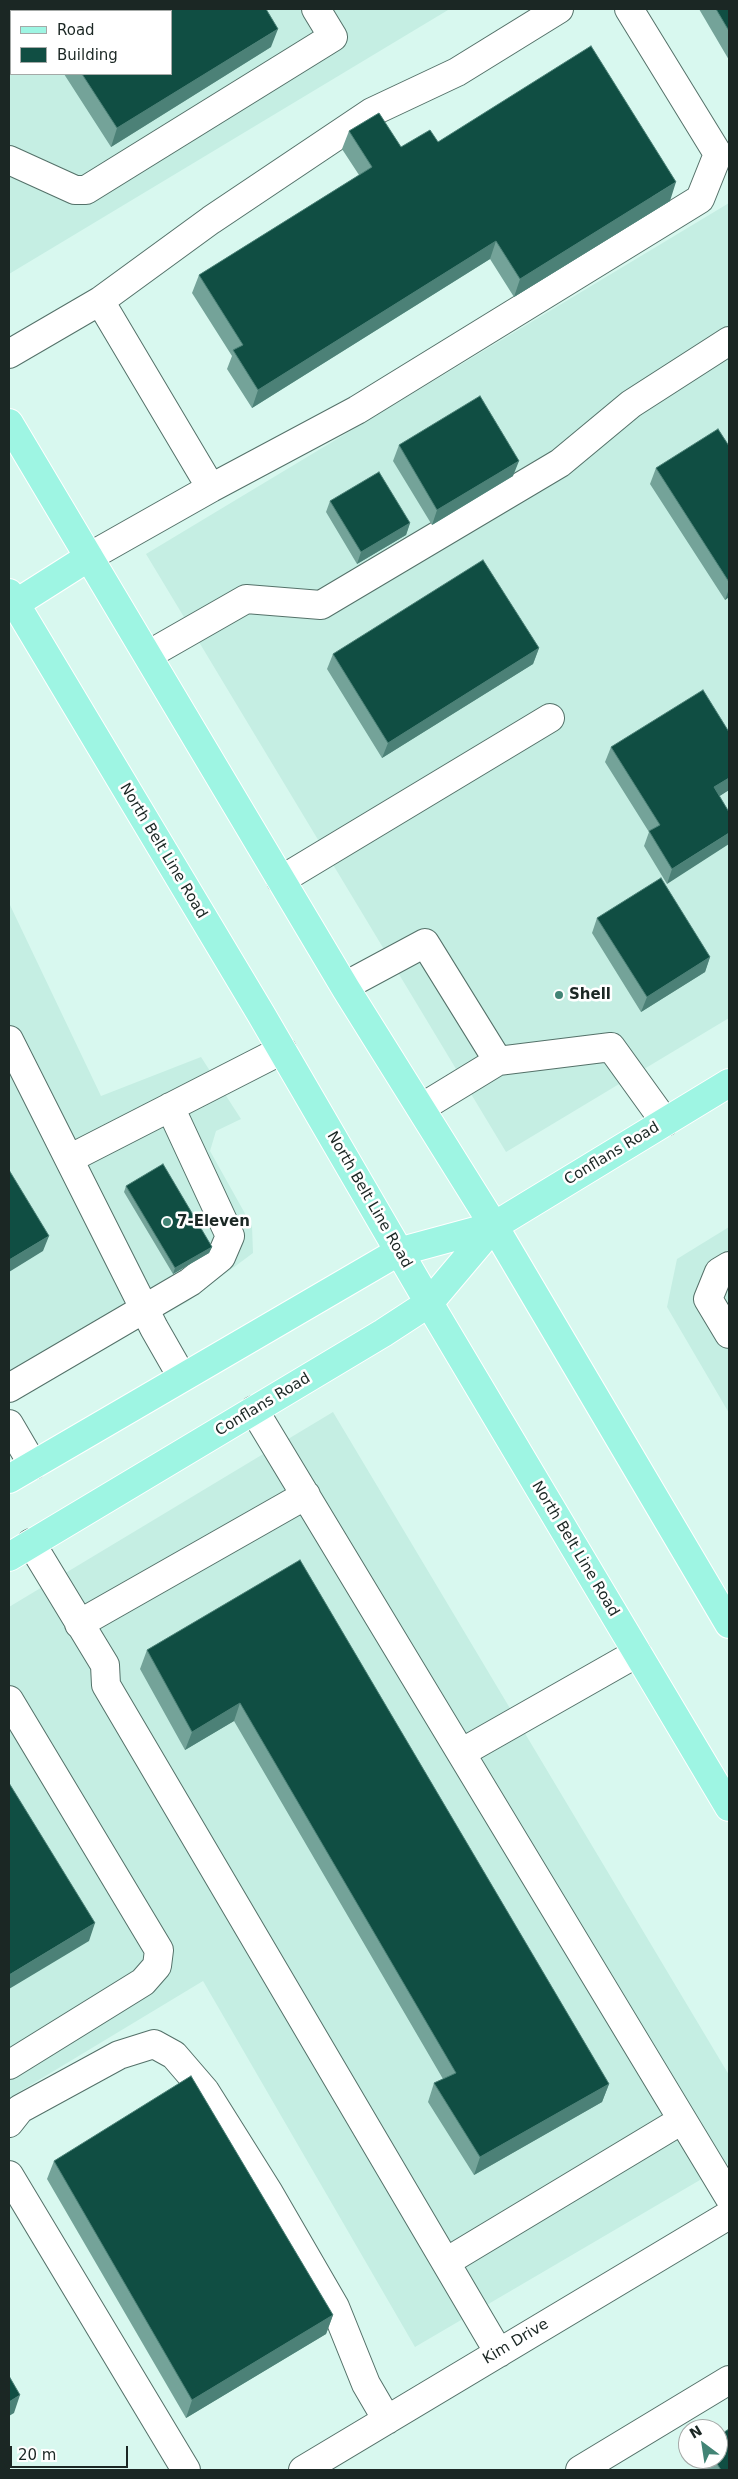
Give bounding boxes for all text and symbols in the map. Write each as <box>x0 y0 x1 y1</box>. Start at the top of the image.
legend <box>10 10 172 75</box>
text: Road <box>57 21 95 39</box>
text: Building <box>57 46 118 64</box>
street label: North Belt Line Road <box>115 780 211 922</box>
place label: Shell <box>569 986 611 1004</box>
marker: Shell <box>553 989 565 1001</box>
street label: Conflans Road <box>561 1119 663 1189</box>
street label: North Belt Line Road <box>323 1129 415 1271</box>
place label: 7-Eleven <box>177 1213 250 1231</box>
marker: 7-Eleven <box>161 1216 173 1228</box>
street label: Conflans Road <box>212 1370 314 1440</box>
street label: North Belt Line Road <box>527 1478 623 1620</box>
street label: Kim Drive <box>480 2315 552 2369</box>
north arrow <box>678 2419 728 2469</box>
text: N <box>687 2422 705 2442</box>
scale bar <box>12 2436 130 2468</box>
text: 20 m <box>18 2446 56 2464</box>

